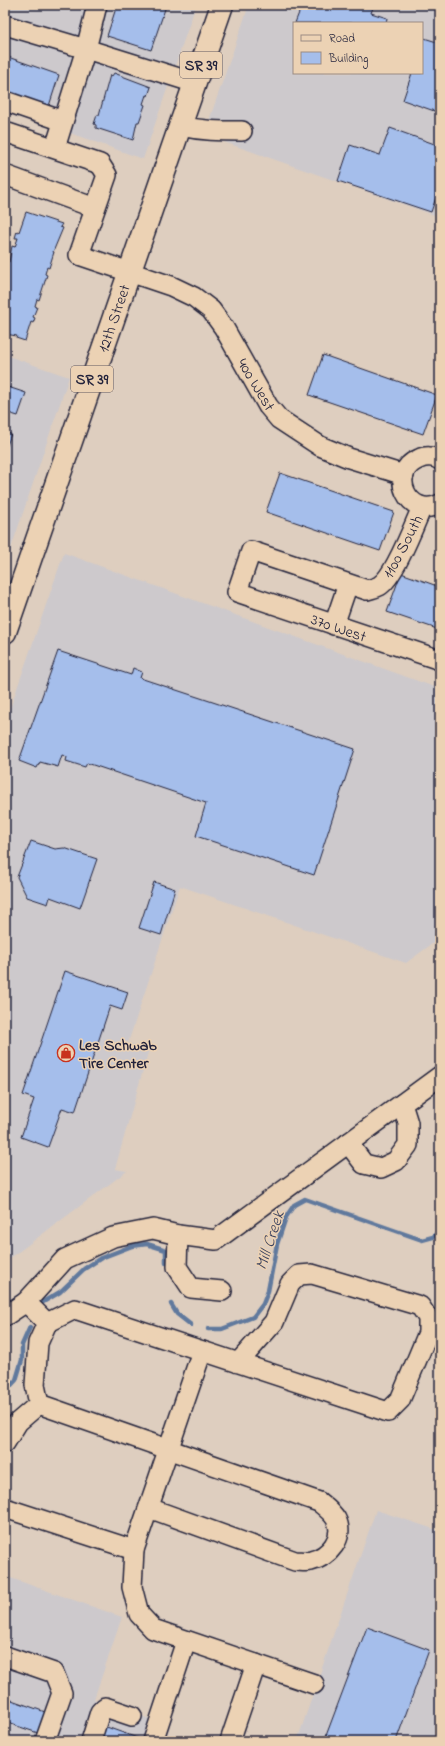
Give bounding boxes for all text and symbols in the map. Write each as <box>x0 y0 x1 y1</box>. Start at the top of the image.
legend <box>293 22 423 74</box>
text: Road <box>329 30 355 48</box>
text: Building <box>328 50 368 69</box>
road number: SR 39 <box>180 52 222 78</box>
street label: 12th Street <box>92 281 138 356</box>
street label: 400 West <box>230 354 281 416</box>
road number: SR 39 <box>71 366 113 392</box>
street label: 1100 South <box>377 511 430 583</box>
street label: 370 West <box>307 608 370 650</box>
place label: Les Schwab Tire Center <box>79 1034 157 1076</box>
shop icon: Les Schwab Tire Center <box>56 1043 76 1063</box>
water label: Mill Creek <box>249 1206 292 1273</box>

